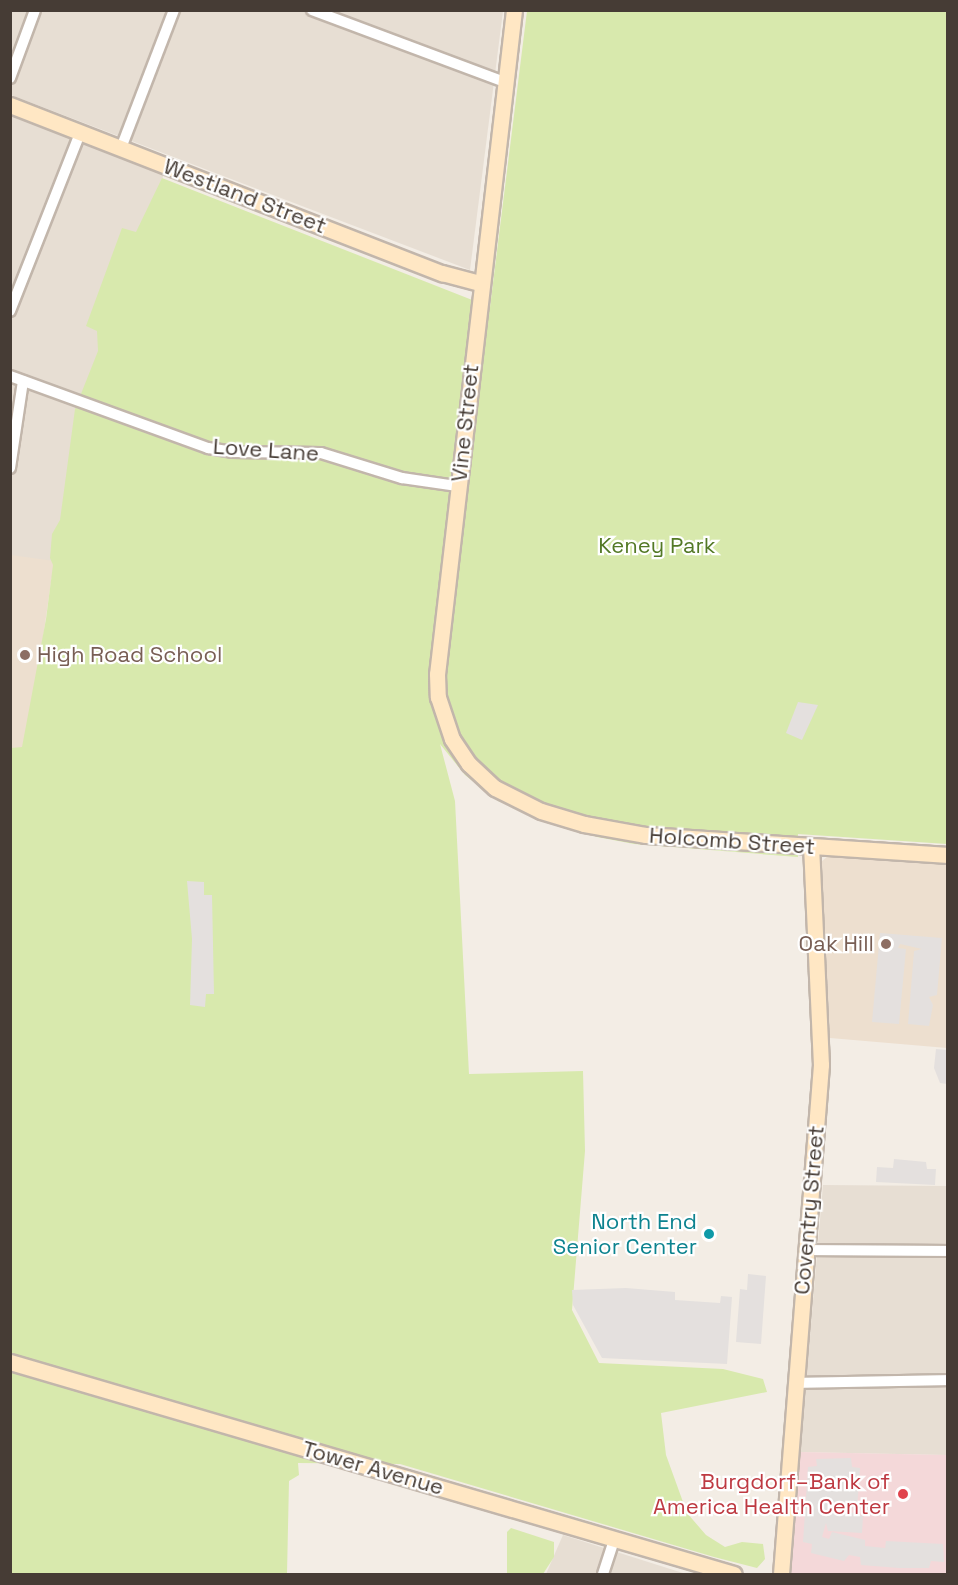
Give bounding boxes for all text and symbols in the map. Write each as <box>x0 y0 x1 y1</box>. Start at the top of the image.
street label: Westland Street <box>160 153 330 239</box>
street label: Vine Street <box>446 363 484 483</box>
street label: Love Lane <box>212 433 320 467</box>
park label: Keney Park <box>598 533 716 559</box>
place label: High Road School <box>37 642 222 668</box>
marker: High Road School <box>18 648 32 662</box>
street label: Holcomb Street <box>648 822 816 860</box>
place label: Oak Hill <box>799 931 874 957</box>
marker: Oak Hill <box>879 937 893 951</box>
street label: Coventry Street <box>788 1124 830 1296</box>
place label: North End Senior Center <box>553 1208 697 1260</box>
marker: North End Senior Center <box>702 1227 716 1241</box>
street label: Tower Avenue <box>299 1435 447 1501</box>
place label: Burgdorf–Bank of America Health Center <box>653 1468 890 1520</box>
marker: Burgdorf–Bank of America Health Center <box>894 1485 912 1503</box>

